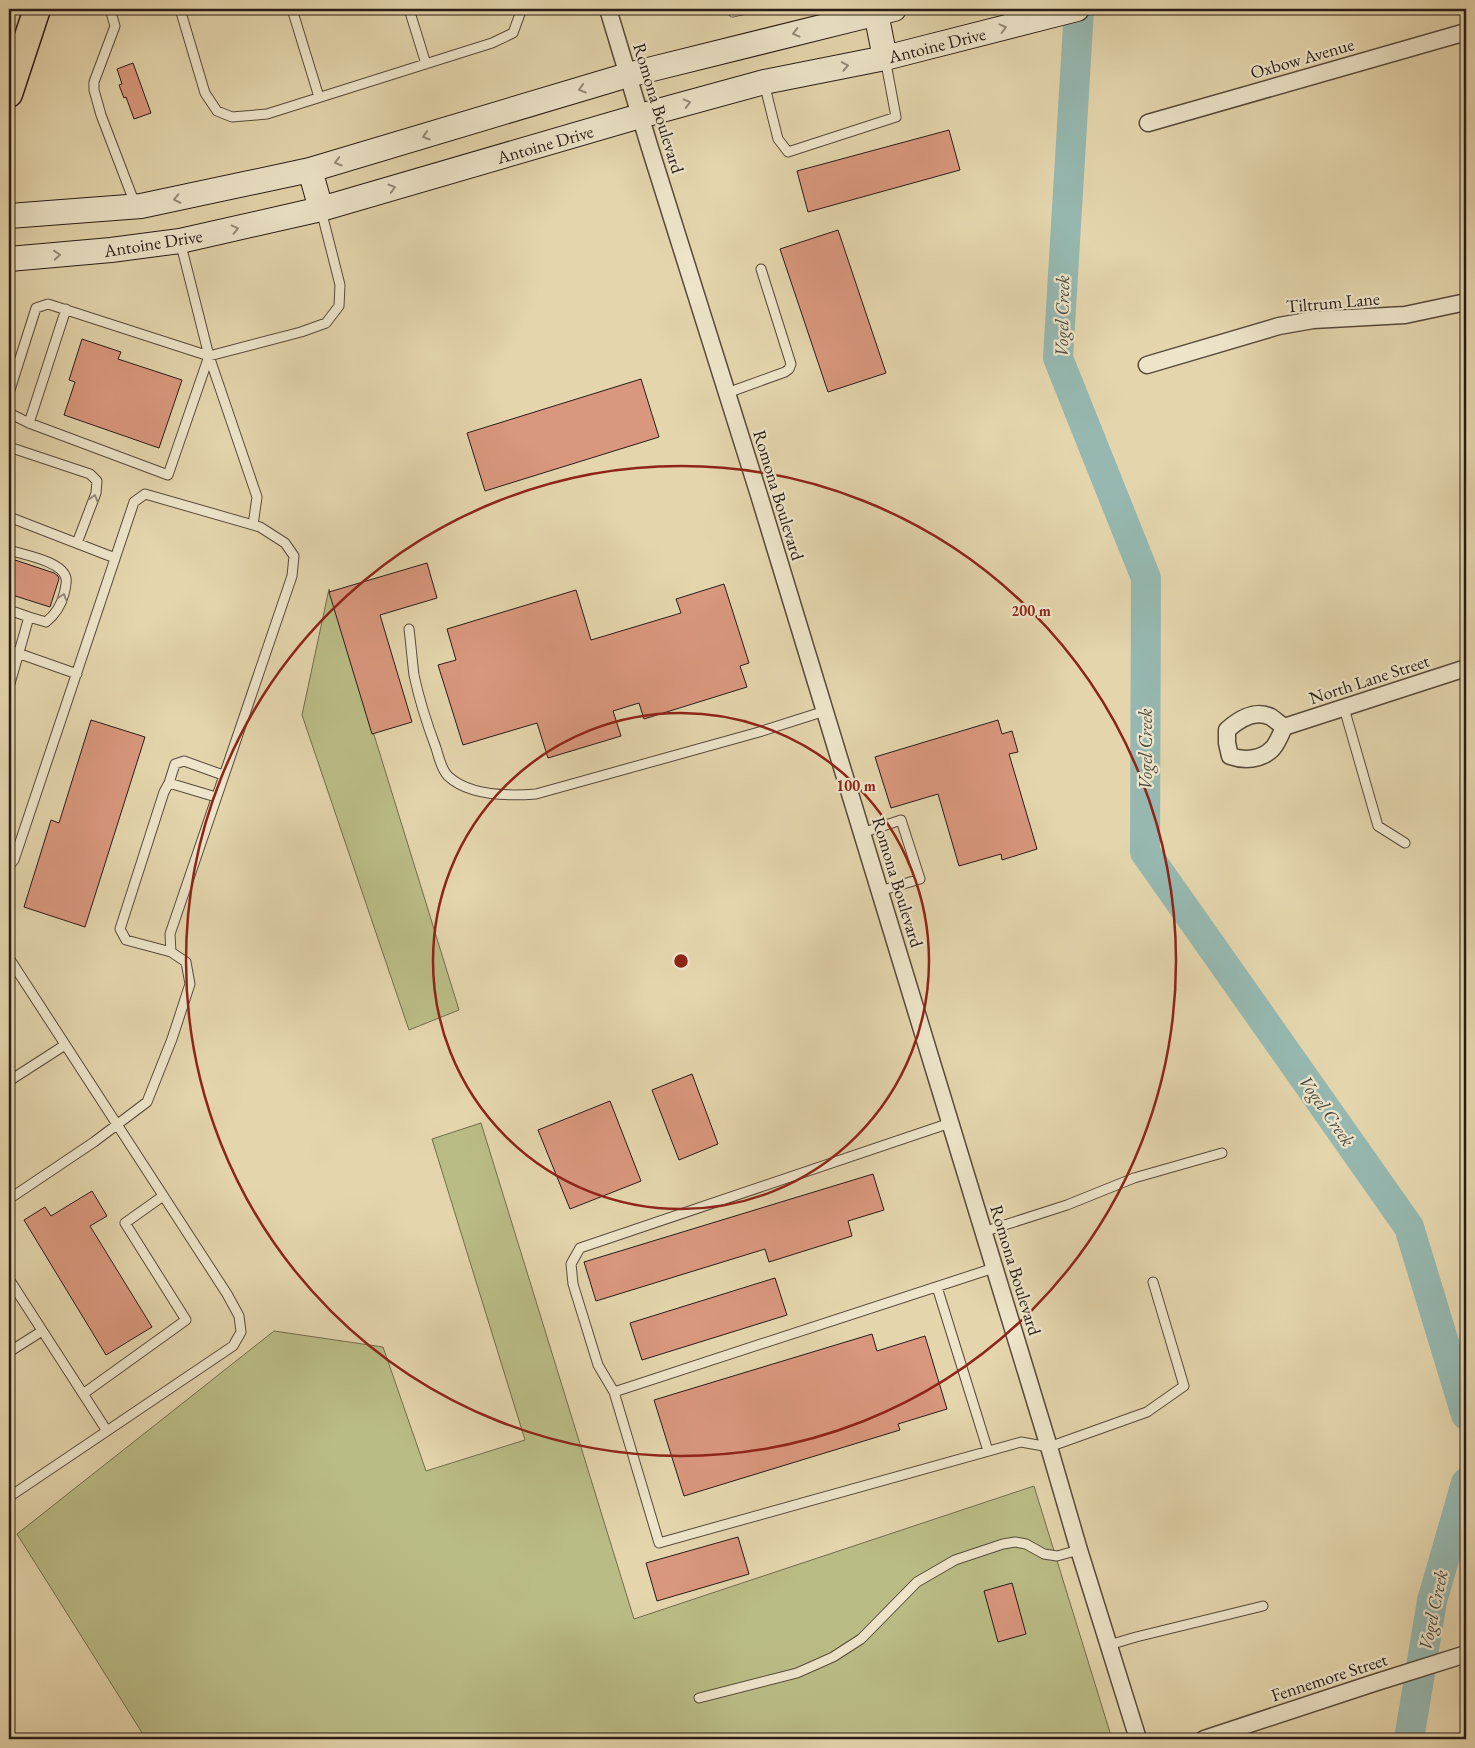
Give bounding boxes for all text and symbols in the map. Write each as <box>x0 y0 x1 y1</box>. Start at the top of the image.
street label: Antoine Drive <box>885 22 988 68</box>
one-way arrow <box>999 24 1007 34</box>
one-way arrow <box>791 27 800 38</box>
street label: Oxbow Avenue <box>1247 32 1357 84</box>
street label: Romona Boulevard <box>628 40 690 177</box>
one-way arrow <box>841 61 850 72</box>
one-way arrow <box>578 84 586 94</box>
one-way arrow <box>683 98 692 109</box>
street label: Antoine Drive <box>493 119 596 169</box>
one-way arrow <box>422 130 430 140</box>
one-way arrow <box>334 156 343 166</box>
one-way arrow <box>388 184 396 194</box>
one-way arrow <box>172 193 181 204</box>
street label: Antoine Drive <box>101 224 204 262</box>
one-way arrow <box>231 224 240 234</box>
one-way arrow <box>54 249 62 260</box>
water label: Vogel Creek <box>1049 275 1075 357</box>
street label: Tiltrum Lane <box>1285 286 1381 318</box>
street label: Romona Boulevard <box>748 427 810 564</box>
one-way arrow <box>88 494 98 502</box>
one-way arrow <box>57 594 67 602</box>
text: 200 m <box>1011 601 1051 620</box>
street label: North Lane Street <box>1306 649 1432 709</box>
water label: Vogel Creek <box>1133 708 1158 790</box>
text: 100 m <box>836 776 876 795</box>
street label: Romona Boulevard <box>867 814 929 951</box>
centre of rings <box>672 952 690 970</box>
water label: Vogel Creek <box>1293 1070 1361 1152</box>
street label: Romona Boulevard <box>985 1202 1047 1339</box>
water label: Vogel Creek <box>1412 1567 1454 1652</box>
street label: Fennemore Street <box>1268 1647 1390 1707</box>

